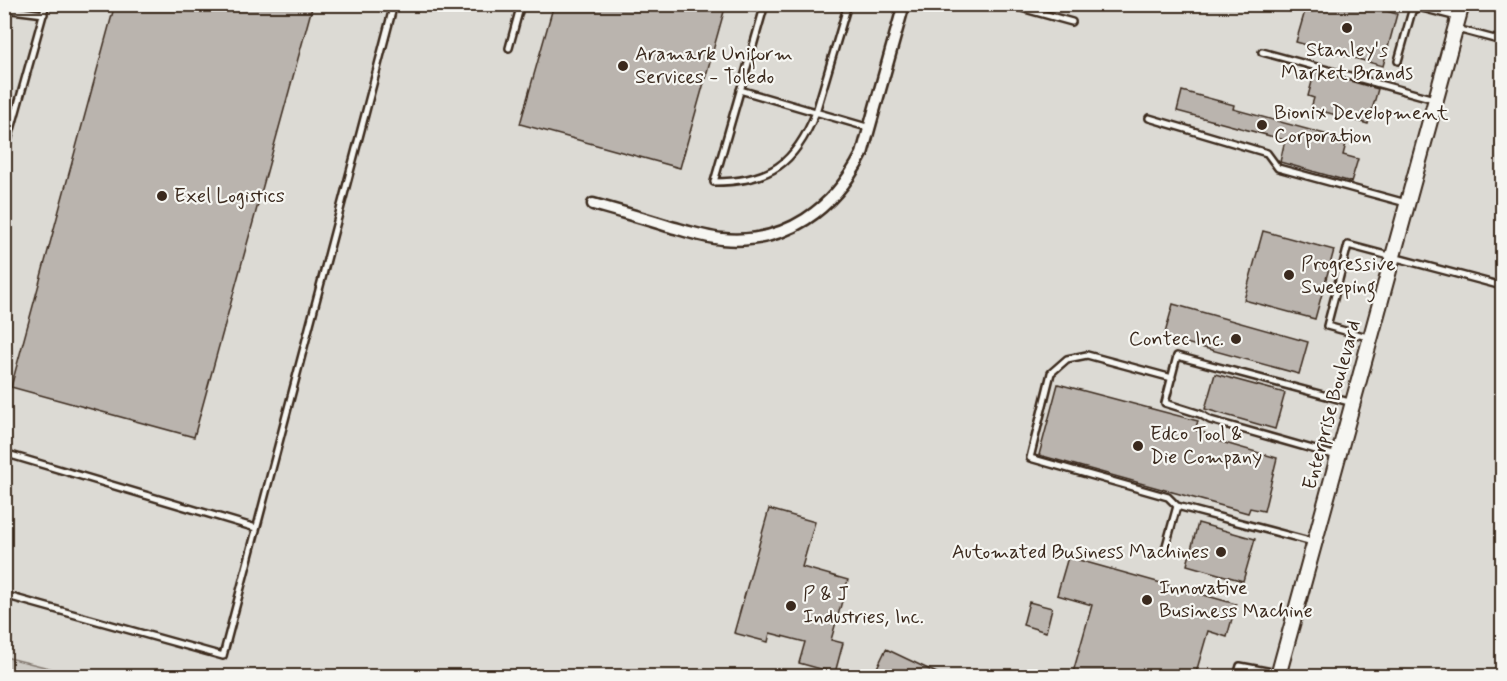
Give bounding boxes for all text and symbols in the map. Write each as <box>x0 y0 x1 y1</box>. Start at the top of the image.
marker: Stanley's Market Brands <box>1340 21 1354 35</box>
place label: Stanley's Market Brands <box>1281 37 1413 87</box>
place label: Aramark Uniform Services - Toledo <box>635 41 793 91</box>
marker: Aramark Uniform Services - Toledo <box>616 59 630 73</box>
place label: Bionix Development Corporation <box>1274 100 1449 150</box>
marker: Bionix Development Corporation <box>1255 118 1269 132</box>
place label: Exel Logistics <box>174 183 285 210</box>
marker: Exel Logistics <box>155 189 169 203</box>
place label: Progressive Sweeping <box>1301 251 1396 303</box>
marker: Progressive Sweeping <box>1282 268 1296 282</box>
street label: Enterprise Boulevard <box>1296 317 1368 493</box>
place label: Contec Inc. <box>1129 326 1224 353</box>
marker: Contec Inc. <box>1229 332 1243 346</box>
place label: Edco Tool & Die Company <box>1150 421 1262 471</box>
marker: Edco Tool & Die Company <box>1131 439 1145 453</box>
place label: Automated Business Machines <box>952 539 1209 566</box>
marker: Automated Business Machines <box>1214 545 1228 559</box>
place label: Innovative Business Machine <box>1159 575 1313 625</box>
place label: P & J Industries, Inc. <box>803 581 924 631</box>
marker: Innovative Business Machine <box>1140 593 1154 607</box>
marker: P & J Industries, Inc. <box>784 599 798 613</box>

